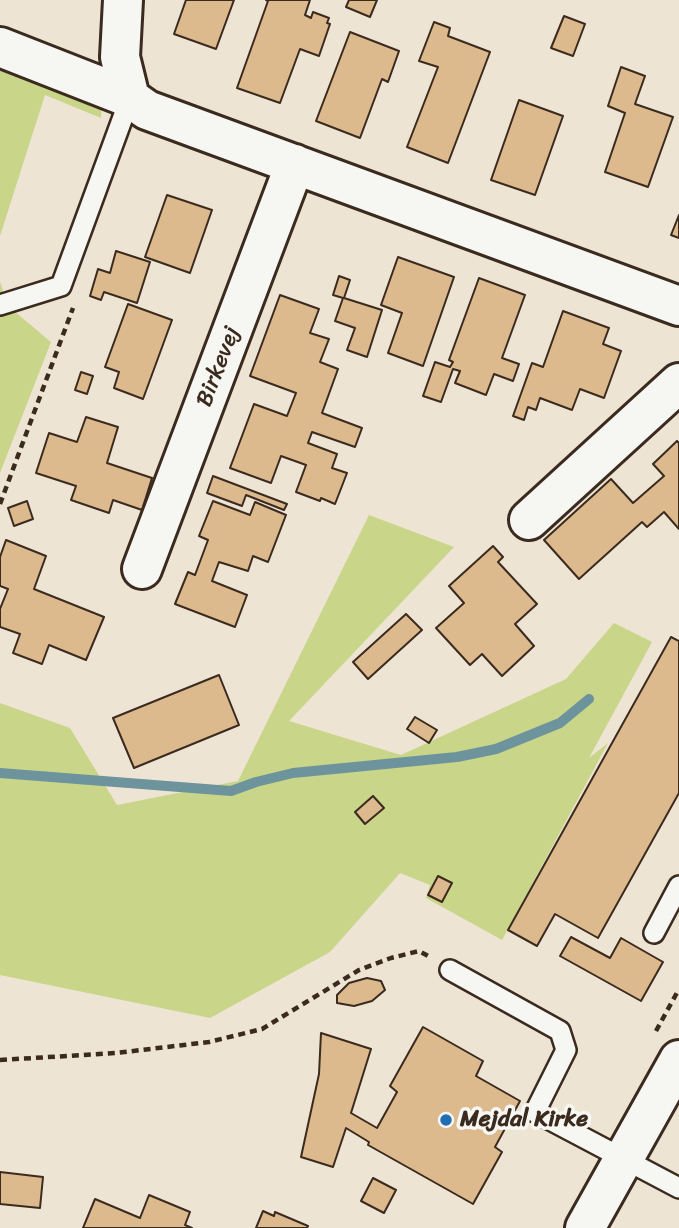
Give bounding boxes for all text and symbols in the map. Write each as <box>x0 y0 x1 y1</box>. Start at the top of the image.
street label: Birkevej <box>191 323 247 411</box>
place label: Mejdal Kirke <box>460 1106 588 1134</box>
marker: Mejdal Kirke <box>438 1112 454 1128</box>

